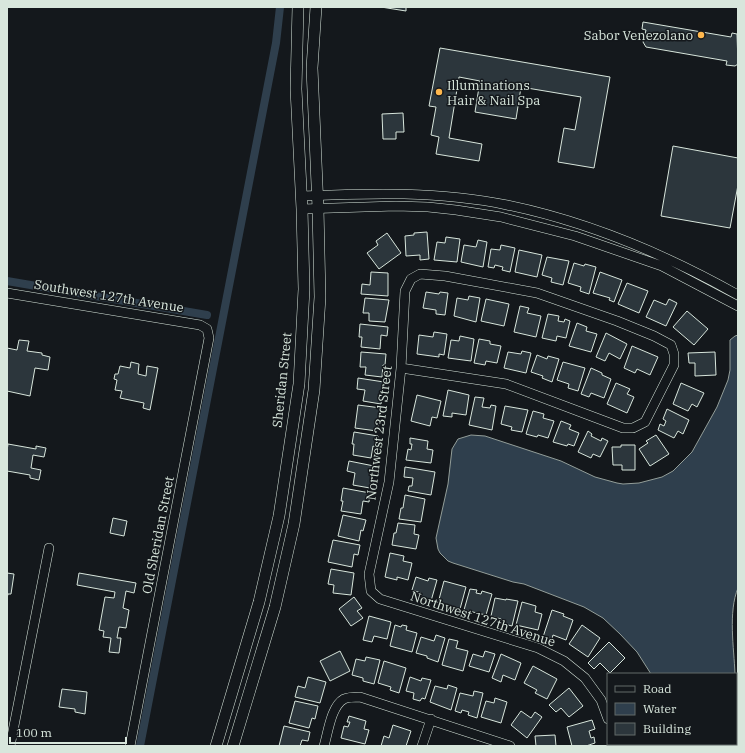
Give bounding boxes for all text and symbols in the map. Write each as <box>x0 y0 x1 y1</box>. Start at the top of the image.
place label: Sabor Venezolano <box>584 27 693 44</box>
marker: Sabor Venezolano <box>696 30 706 40</box>
place label: Illuminations Hair & Nail Spa <box>447 77 540 109</box>
marker: Illuminations Hair & Nail Spa <box>434 87 444 97</box>
street label: Southwest 127th Avenue <box>33 276 185 316</box>
street label: Sheridan Street <box>269 331 295 428</box>
street label: Northwest 23rd Street <box>362 364 396 501</box>
street label: Old Sheridan Street <box>138 474 178 595</box>
street label: Northwest 127th Avenue <box>408 588 558 650</box>
legend <box>607 673 737 745</box>
text: Road <box>643 681 672 696</box>
text: Water <box>643 701 677 716</box>
scale bar <box>10 719 126 745</box>
text: Building <box>643 721 691 736</box>
text: 100 m <box>16 725 52 740</box>

